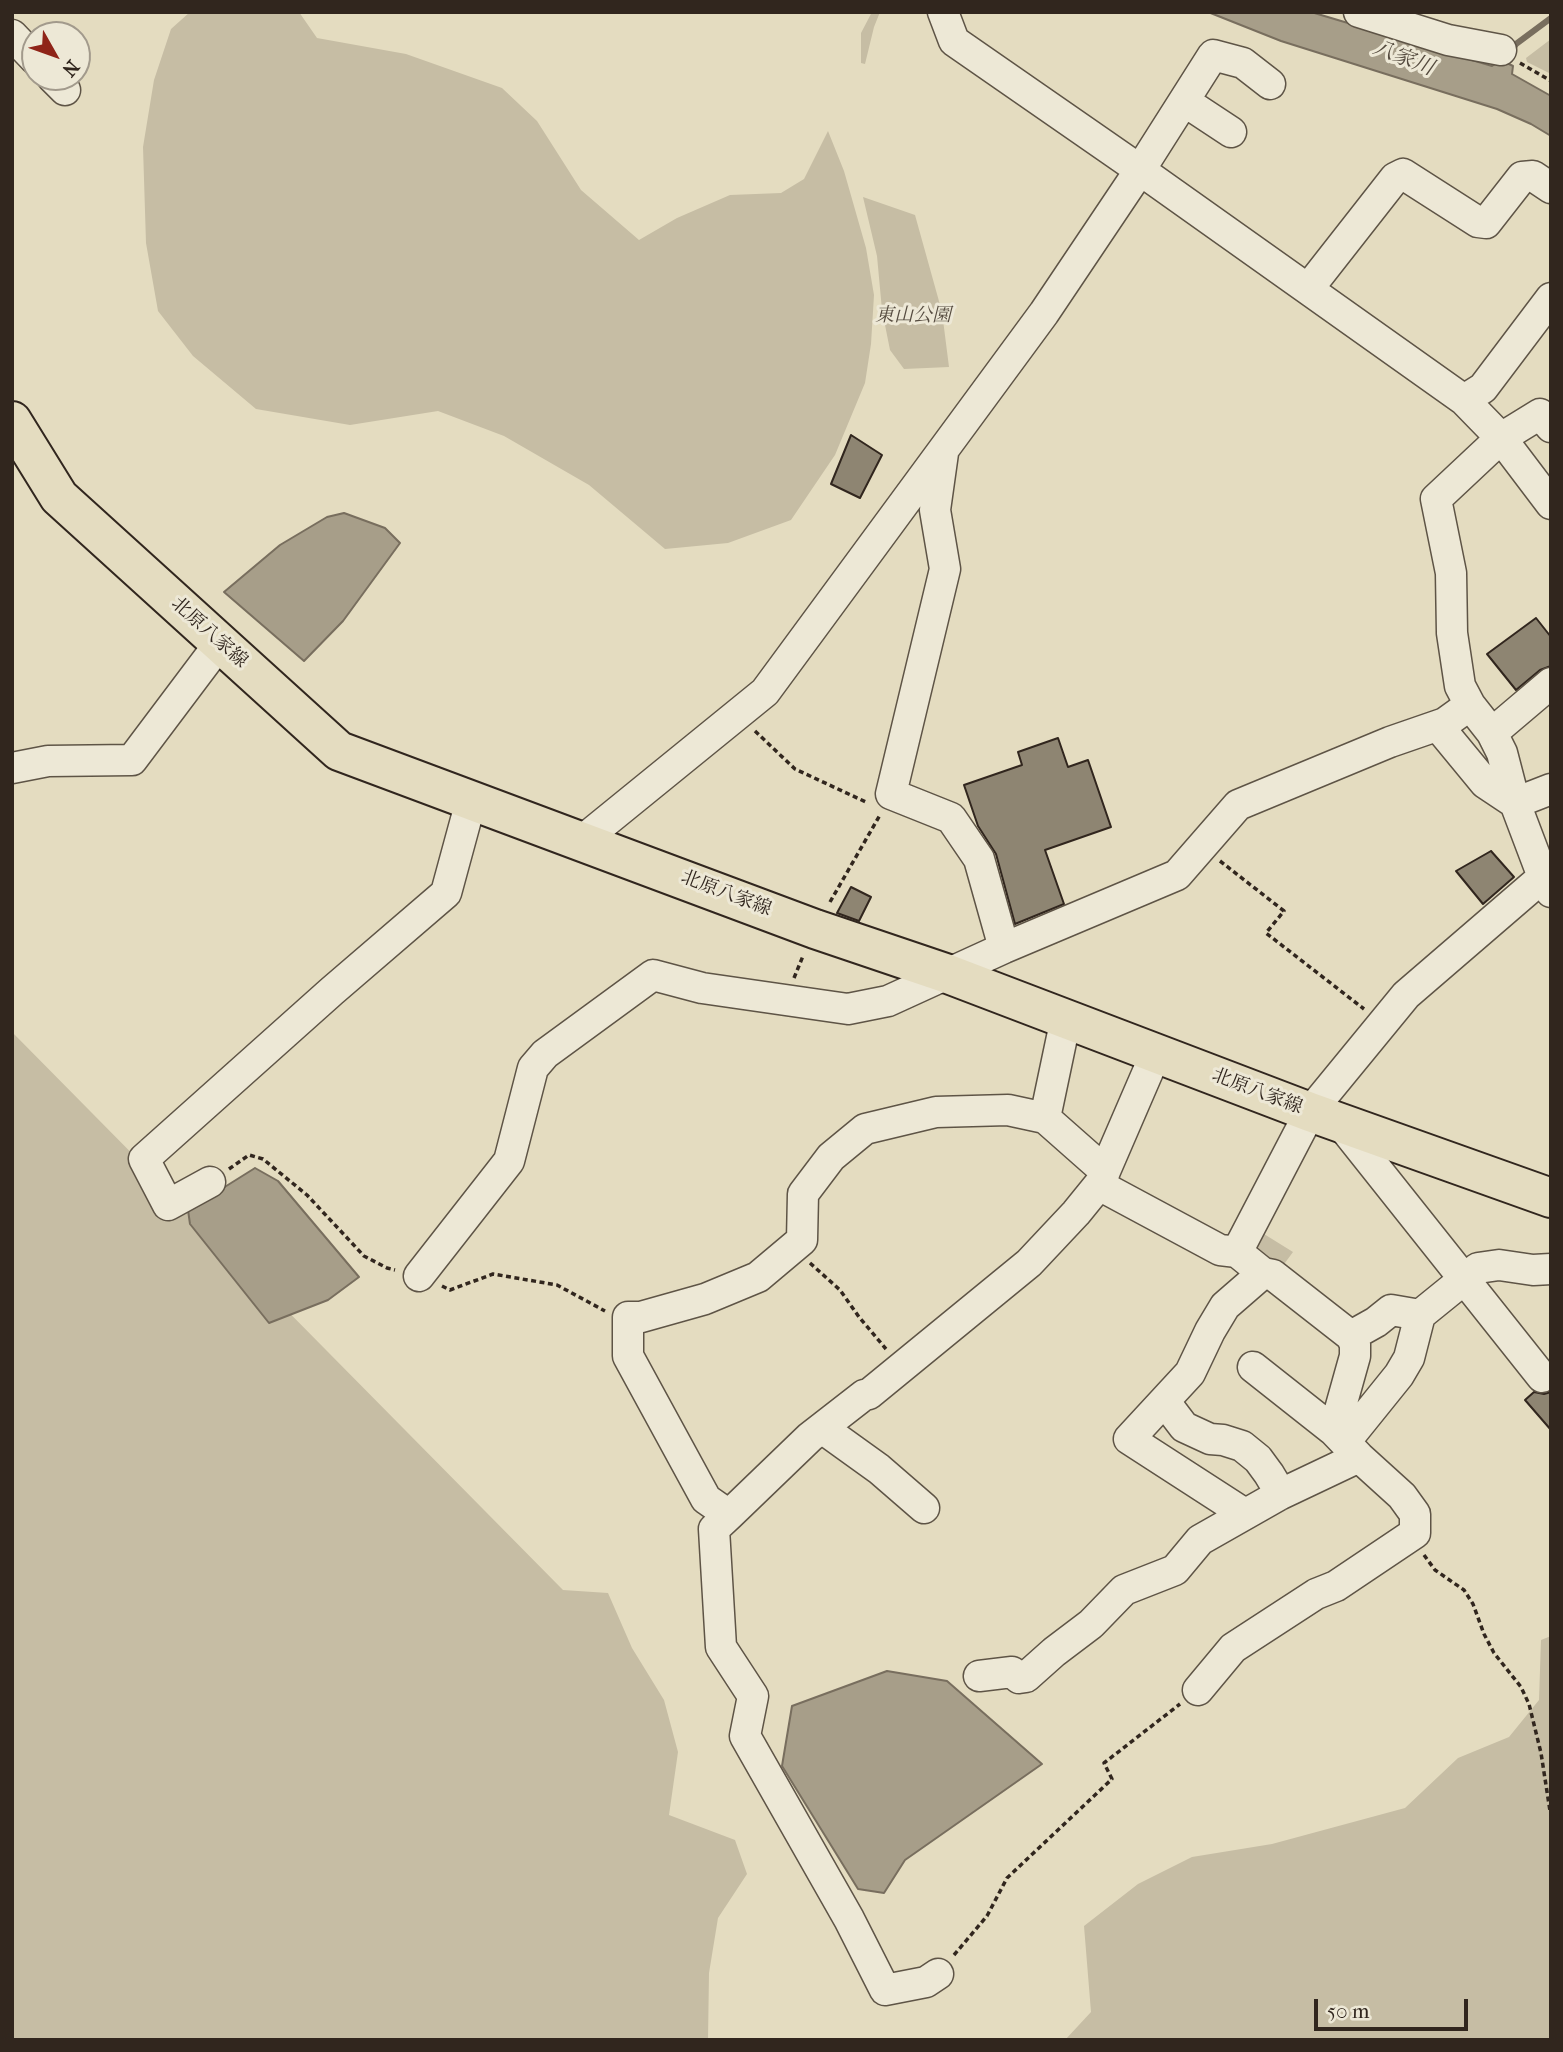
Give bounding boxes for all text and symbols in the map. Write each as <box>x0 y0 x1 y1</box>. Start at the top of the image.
north arrow <box>21 21 91 91</box>
water label: 八家川 <box>1369 36 1437 82</box>
text: N <box>57 56 84 81</box>
park label: 東山公園 <box>875 305 951 327</box>
street label: 北原八家線 <box>166 593 252 673</box>
street label: 北原八家線 <box>678 866 774 922</box>
street label: 北原八家線 <box>1209 1064 1305 1120</box>
scale bar <box>1318 1986 1472 2030</box>
text: 50 m <box>1327 1999 1370 2023</box>

